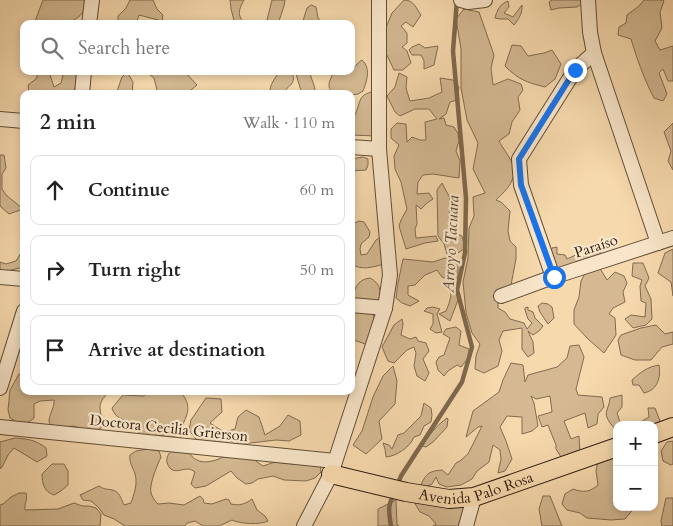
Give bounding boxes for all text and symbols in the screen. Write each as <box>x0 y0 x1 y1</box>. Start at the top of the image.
search box <box>20 20 355 75</box>
icon: search <box>38 34 66 62</box>
text: Search here <box>78 35 170 61</box>
route end <box>564 59 587 82</box>
text: 2 min <box>40 108 96 137</box>
text: Walk · 110 m <box>243 112 335 134</box>
icon: ahead <box>41 176 69 204</box>
text: Continue <box>88 177 170 203</box>
text: 60 m <box>300 179 334 201</box>
water label: Arroyo Tacuara <box>437 195 465 294</box>
street label: Paraíso <box>572 230 620 262</box>
icon: right <box>41 256 69 284</box>
text: Turn right <box>88 257 180 283</box>
text: 50 m <box>300 259 334 281</box>
route start <box>543 266 566 289</box>
icon: arrive <box>41 336 69 364</box>
text: Arrive at destination <box>88 337 265 363</box>
street label: Doctora Cecilia Grierson <box>89 410 250 446</box>
map controls <box>613 421 658 511</box>
button: + <box>613 421 658 466</box>
button: − <box>613 466 658 511</box>
street label: Avenida Palo Rosa <box>417 467 536 509</box>

